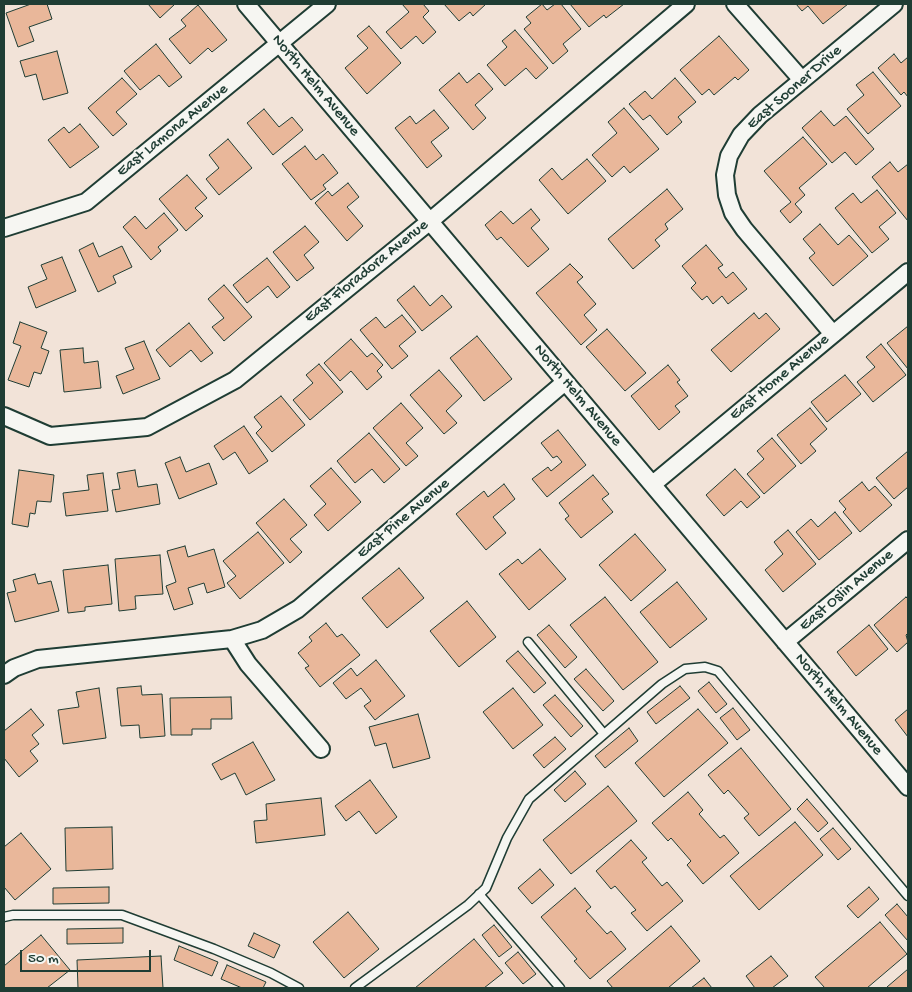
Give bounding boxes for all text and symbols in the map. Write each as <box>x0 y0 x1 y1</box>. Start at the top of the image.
street label: North Helm Avenue <box>267 31 363 141</box>
street label: East Sooner Drive <box>744 42 846 134</box>
street label: East Lamona Avenue <box>113 80 233 182</box>
street label: East Floradora Avenue <box>301 216 433 328</box>
street label: East Home Avenue <box>726 331 834 425</box>
street label: North Helm Avenue <box>529 341 625 451</box>
street label: East Pine Avenue <box>354 475 454 563</box>
street label: East Oslin Avenue <box>796 546 898 636</box>
street label: North Helm Avenue <box>790 650 886 760</box>
scale bar <box>22 940 154 972</box>
text: 50 m <box>28 950 59 968</box>

